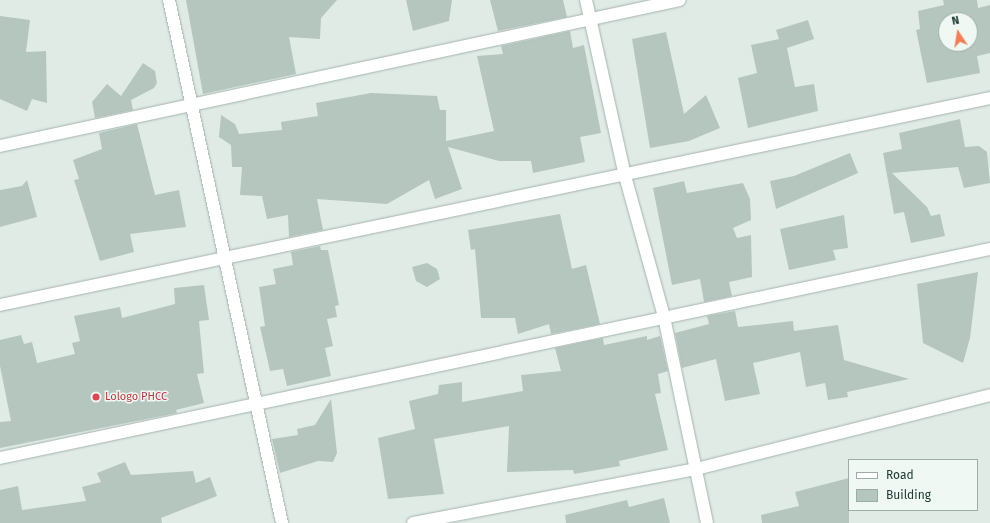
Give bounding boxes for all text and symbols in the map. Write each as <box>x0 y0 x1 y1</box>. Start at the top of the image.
north arrow <box>938 12 978 52</box>
text: N <box>951 14 961 28</box>
place label: Lologo PHCC <box>105 390 167 404</box>
marker: Lologo PHCC <box>90 391 102 403</box>
legend <box>848 459 978 511</box>
text: Road <box>886 468 914 482</box>
text: Building <box>886 488 931 502</box>

